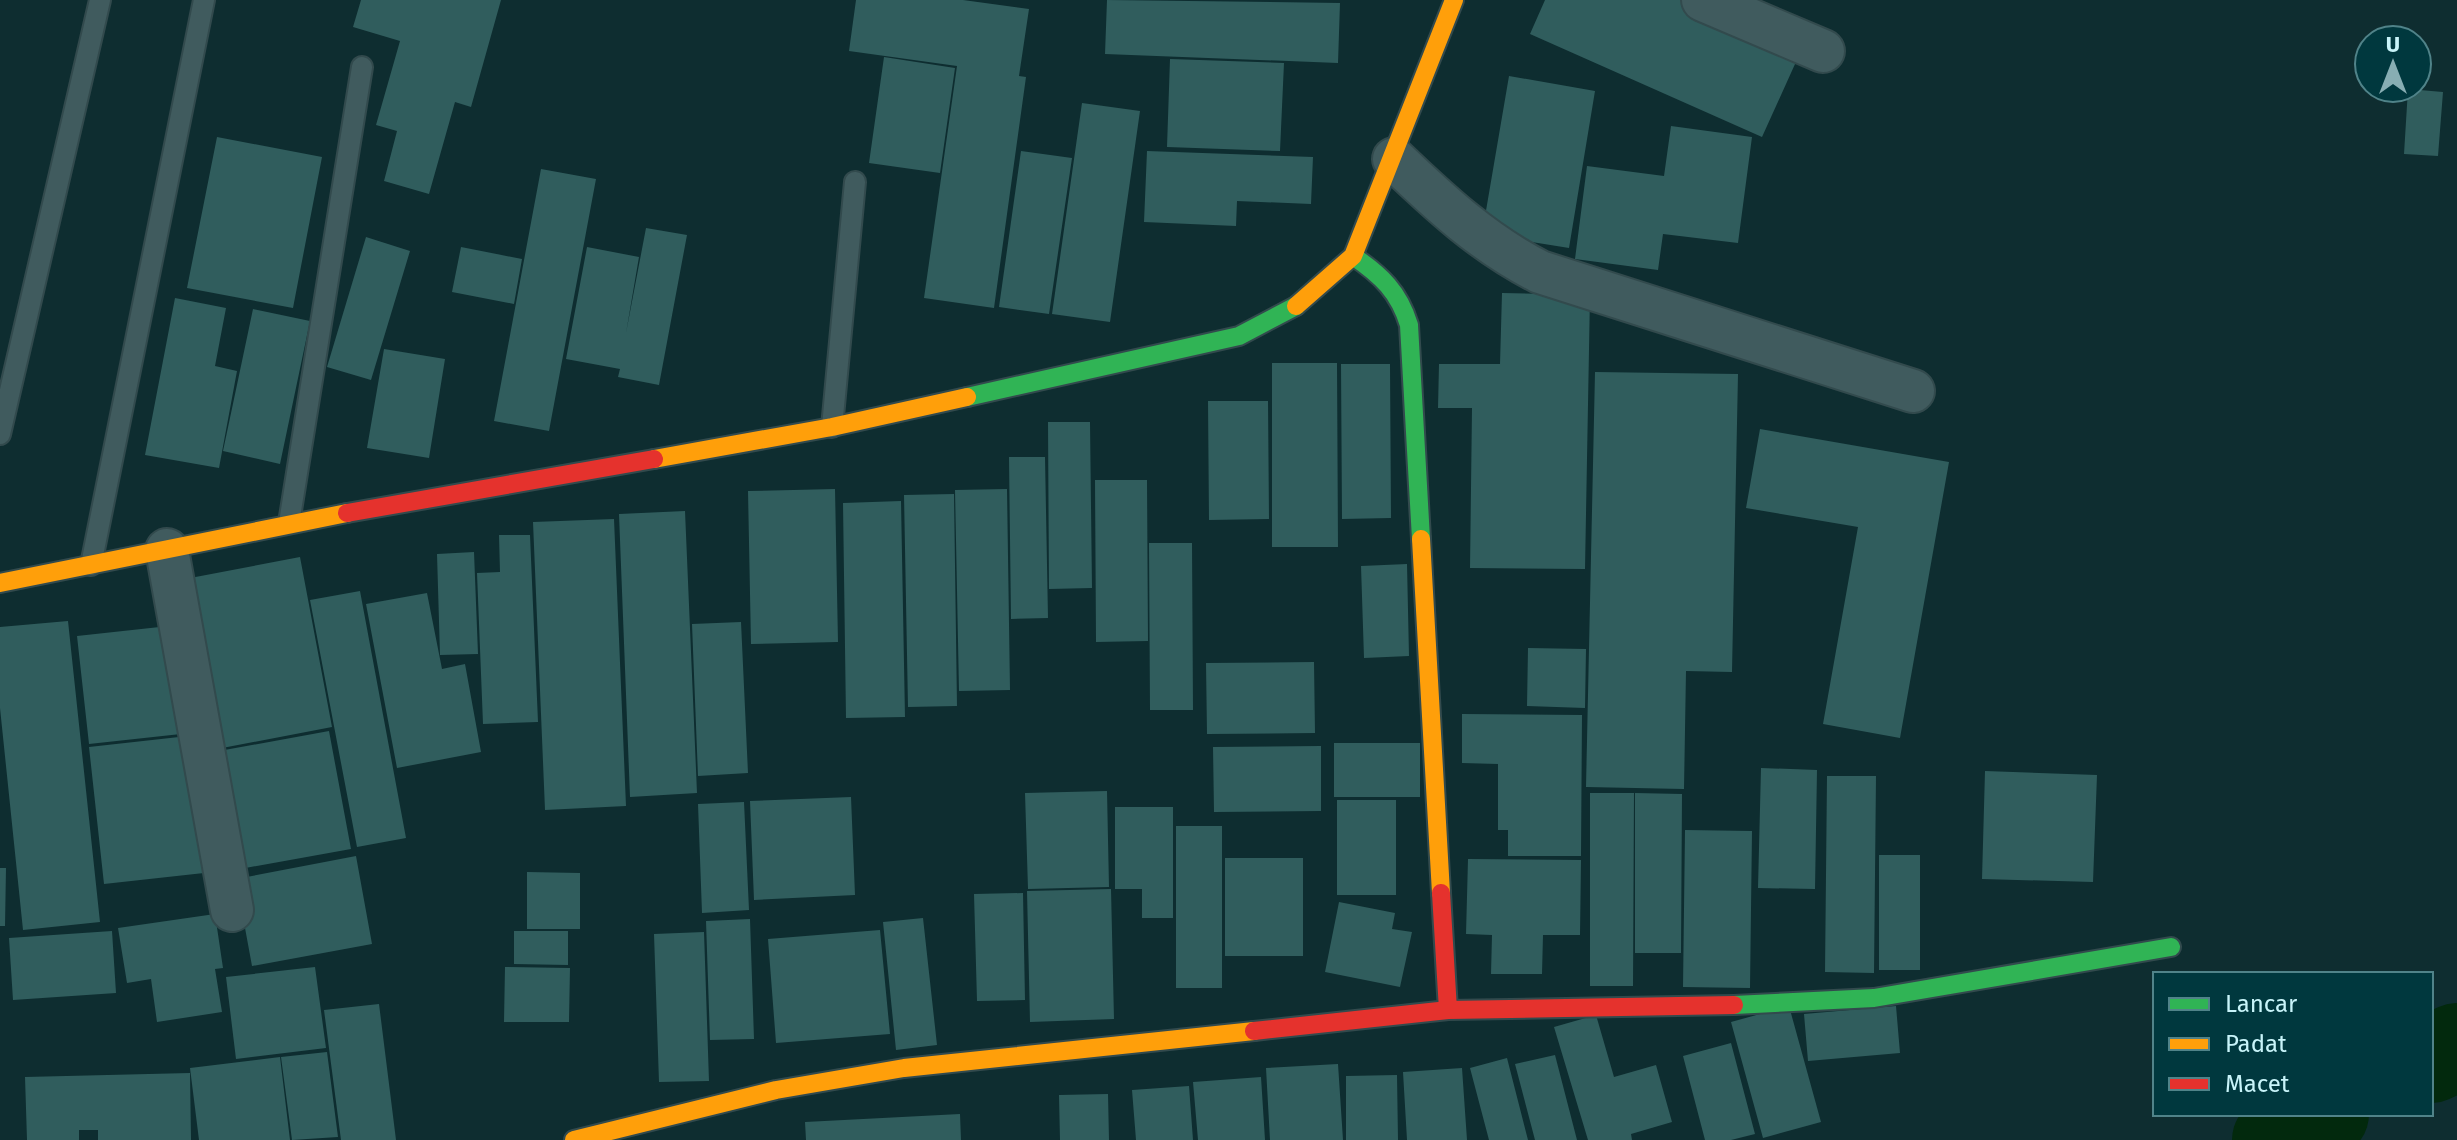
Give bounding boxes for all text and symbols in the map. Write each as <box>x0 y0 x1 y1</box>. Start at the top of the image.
north arrow <box>2353 24 2433 104</box>
text: U <box>2386 31 2400 58</box>
legend <box>2153 972 2433 1116</box>
text: Lancar <box>2225 990 2298 1018</box>
text: Padat <box>2225 1030 2287 1058</box>
text: Macet <box>2225 1070 2290 1098</box>

